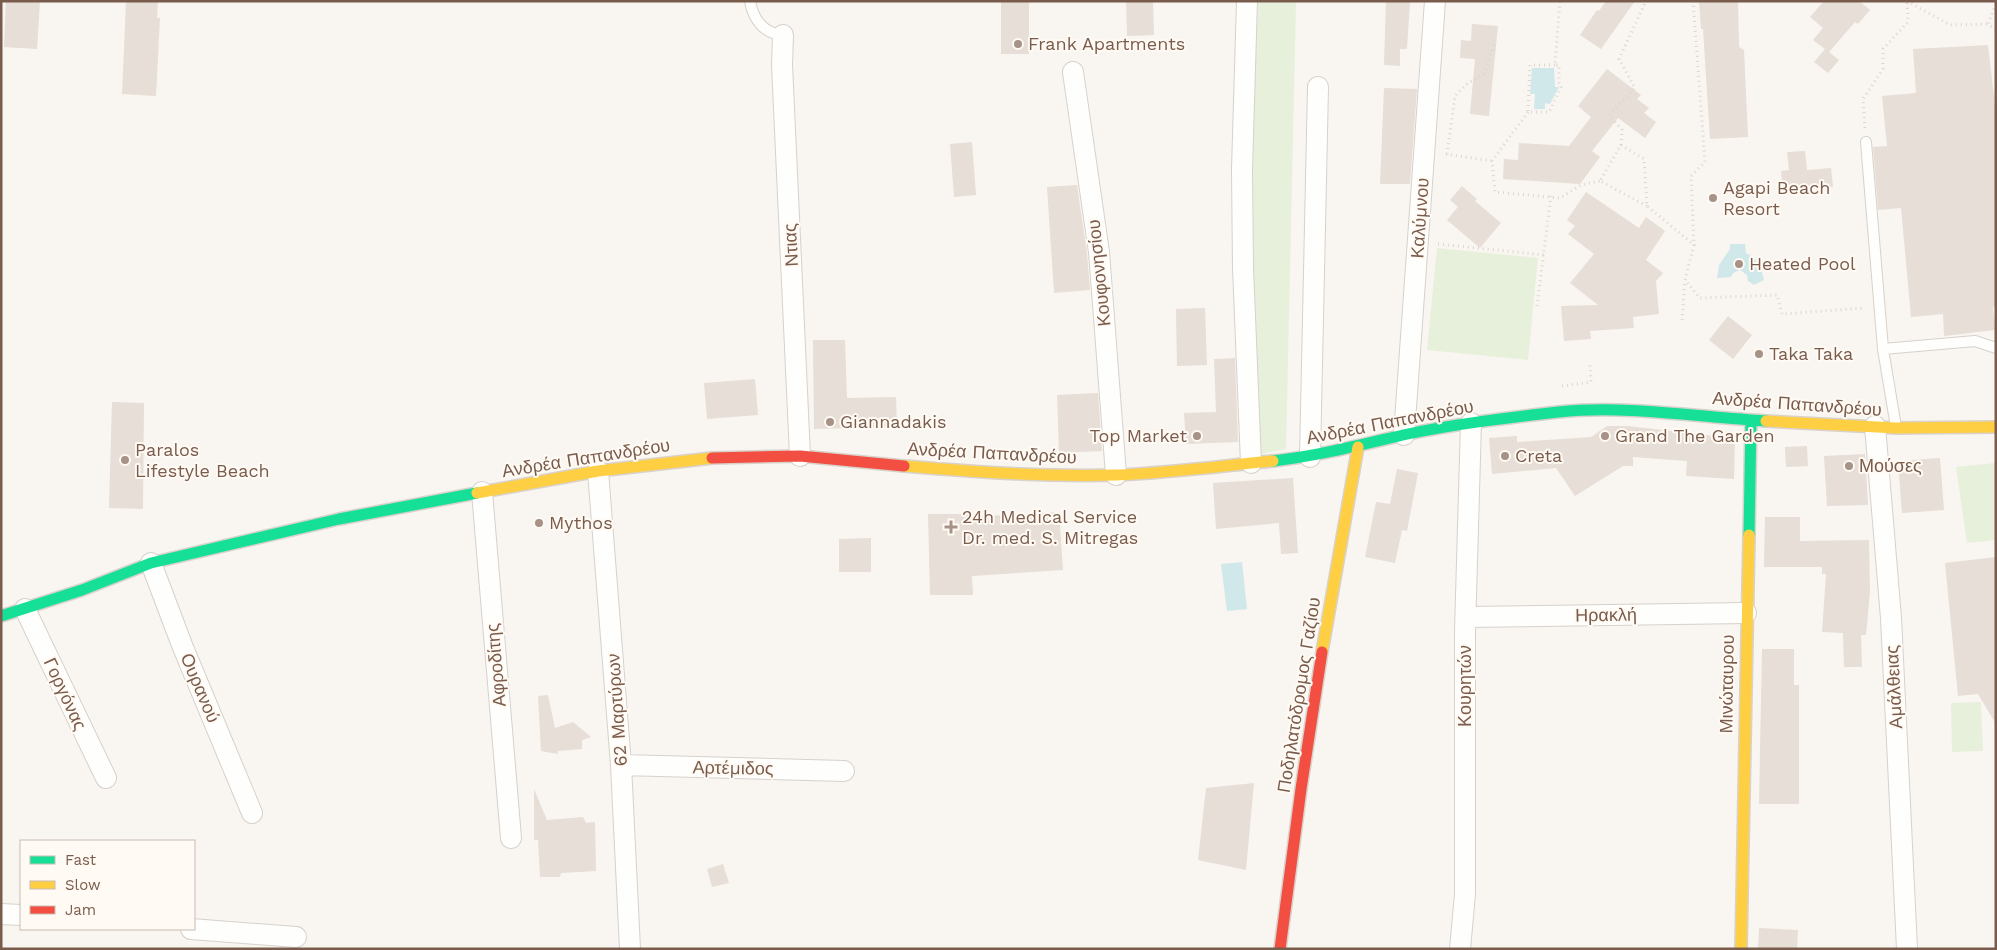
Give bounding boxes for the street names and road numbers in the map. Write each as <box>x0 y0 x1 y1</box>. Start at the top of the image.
street label: Καλύμνου <box>1406 177 1433 259</box>
street label: Κουφονησίου <box>1082 219 1115 328</box>
street label: Ντιας <box>779 223 802 267</box>
street label: Ανδρέα Παπανδρέου <box>1712 387 1882 420</box>
street label: Ανδρέα Παπανδρέου <box>1305 395 1475 448</box>
street label: Ανδρέα Παπανδρέου <box>500 434 671 481</box>
street label: Ανδρέα Παπανδρέου <box>907 438 1077 467</box>
street label: Ποδηλατόδρομος Γαζίου <box>1273 596 1324 794</box>
street label: Ηρακλή <box>1575 603 1637 626</box>
street label: Αφροδίτης <box>481 622 510 708</box>
street label: Μινώταυρου <box>1715 634 1738 734</box>
street label: Αμάλθειας <box>1881 644 1906 729</box>
street label: Κουρητών <box>1454 645 1475 727</box>
street label: Ουρανού <box>176 650 224 726</box>
street label: 62 Μαρτύρων <box>602 653 631 767</box>
street label: Γοργόνας <box>40 654 91 734</box>
street label: Αρτέμιδος <box>692 756 774 779</box>

